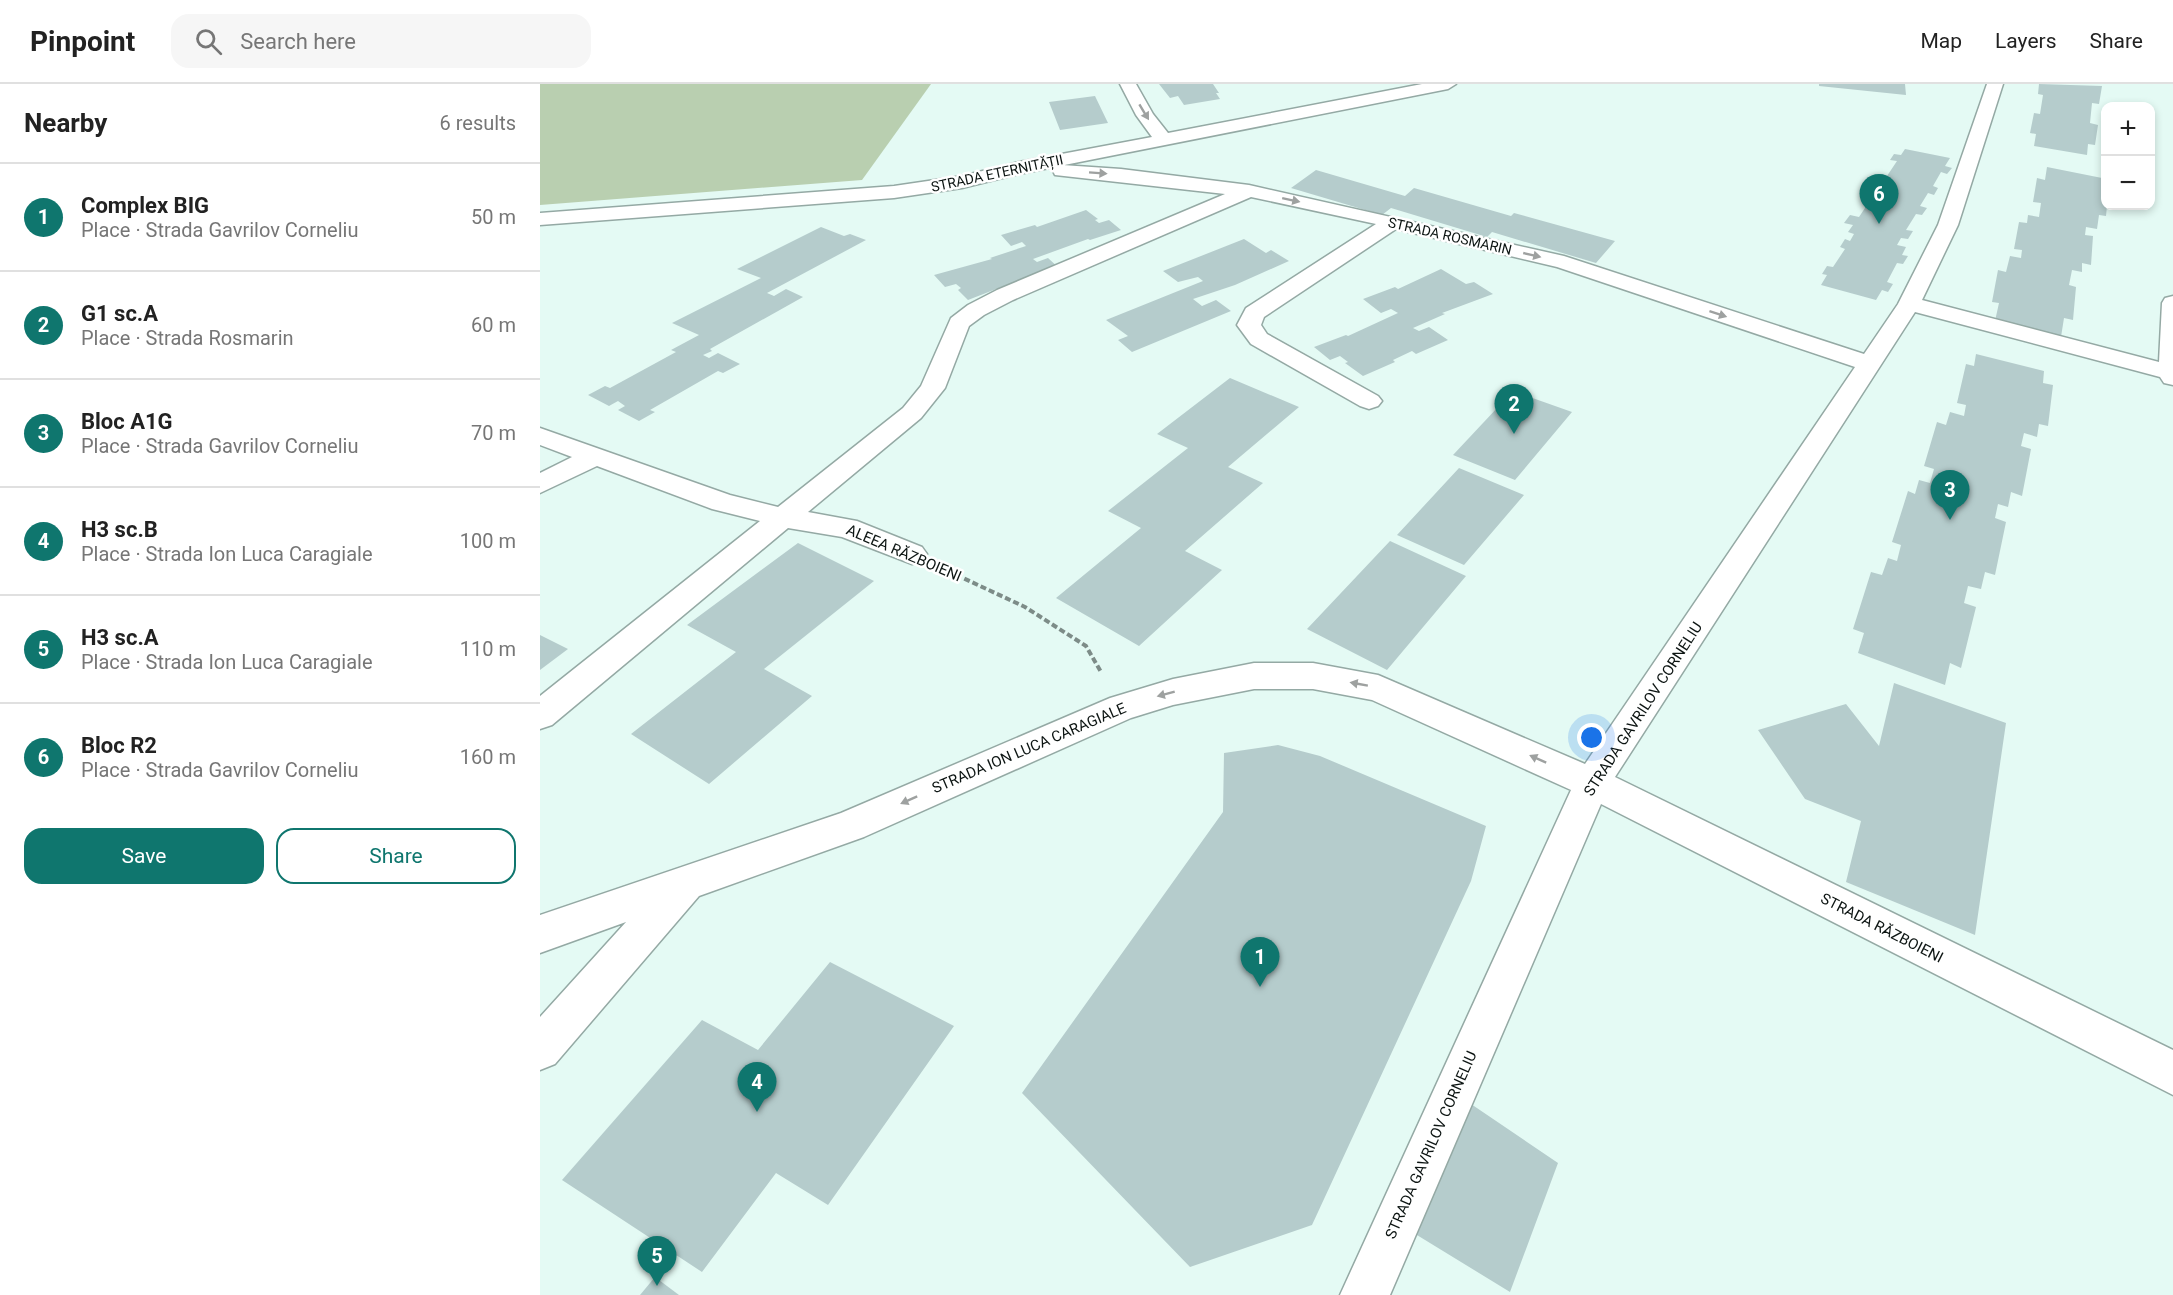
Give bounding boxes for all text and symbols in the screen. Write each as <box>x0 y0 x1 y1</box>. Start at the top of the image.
search box <box>171 14 591 68</box>
text: Pinpoint <box>30 25 135 58</box>
icon: search <box>192 25 225 58</box>
text: Search here <box>240 29 356 54</box>
text: Map <box>1920 29 1962 53</box>
text: Layers <box>1995 29 2056 53</box>
text: Share <box>2089 29 2143 53</box>
map controls <box>2101 102 2155 210</box>
button: + <box>2101 102 2155 156</box>
one-way arrow <box>1139 104 1149 121</box>
text: Nearby <box>24 108 107 138</box>
text: 6 results <box>440 111 516 135</box>
street label: STRADA ETERNITĂȚII <box>929 151 1065 196</box>
button: − <box>2101 156 2155 210</box>
one-way arrow <box>1089 169 1108 178</box>
pin: 6 <box>1860 174 1898 224</box>
text: Complex BIG <box>81 193 209 218</box>
one-way arrow <box>1282 196 1301 205</box>
text: 1 <box>38 205 49 229</box>
text: 50 m <box>471 205 516 229</box>
street label: STRADA ROSMARIN <box>1387 214 1513 258</box>
text: Place · Strada Gavrilov Corneliu <box>81 218 358 242</box>
one-way arrow <box>1523 250 1541 260</box>
text: G1 sc.A <box>81 301 158 326</box>
one-way arrow <box>1709 309 1727 319</box>
text: 2 <box>38 313 49 337</box>
text: 60 m <box>471 313 516 337</box>
text: Place · Strada Rosmarin <box>81 326 294 350</box>
pin: 2 <box>1494 384 1534 434</box>
text: Bloc A1G <box>81 409 173 434</box>
text: 3 <box>38 421 49 445</box>
text: 70 m <box>471 421 516 445</box>
text: Place · Strada Gavrilov Corneliu <box>81 434 358 458</box>
pin: 3 <box>1930 470 1970 520</box>
text: H3 sc.B <box>81 517 158 542</box>
street label: ALEEA RĂZBOIENI <box>844 521 964 585</box>
text: 4 <box>38 529 49 553</box>
text: 100 m <box>460 529 516 553</box>
text: Place · Strada Ion Luca Caragiale <box>81 542 373 566</box>
street label: STRADA GAVRILOV CORNELIU <box>1580 619 1706 799</box>
text: H3 sc.A <box>81 625 159 650</box>
text: 5 <box>38 637 49 661</box>
text: 110 m <box>460 637 516 661</box>
text: Place · Strada Ion Luca Caragiale <box>81 650 373 674</box>
one-way arrow <box>1349 680 1368 689</box>
one-way arrow <box>1157 690 1176 700</box>
street label: STRADA ION LUCA CARAGIALE <box>929 699 1129 797</box>
your location <box>1577 723 1606 752</box>
text: Bloc R2 <box>81 733 157 758</box>
text: 6 <box>38 745 49 769</box>
text: 160 m <box>460 745 516 769</box>
one-way arrow <box>1529 754 1547 764</box>
text: Place · Strada Gavrilov Corneliu <box>81 758 358 782</box>
one-way arrow <box>899 795 917 805</box>
button: Save <box>24 828 264 884</box>
button: Share <box>276 828 516 884</box>
street label: STRADA RĂZBOIENI <box>1818 889 1946 967</box>
pin: 1 <box>1240 938 1280 987</box>
street label: STRADA GAVRILOV CORNELIU <box>1381 1048 1481 1242</box>
pin: 4 <box>738 1062 776 1112</box>
pin: 5 <box>638 1236 676 1286</box>

